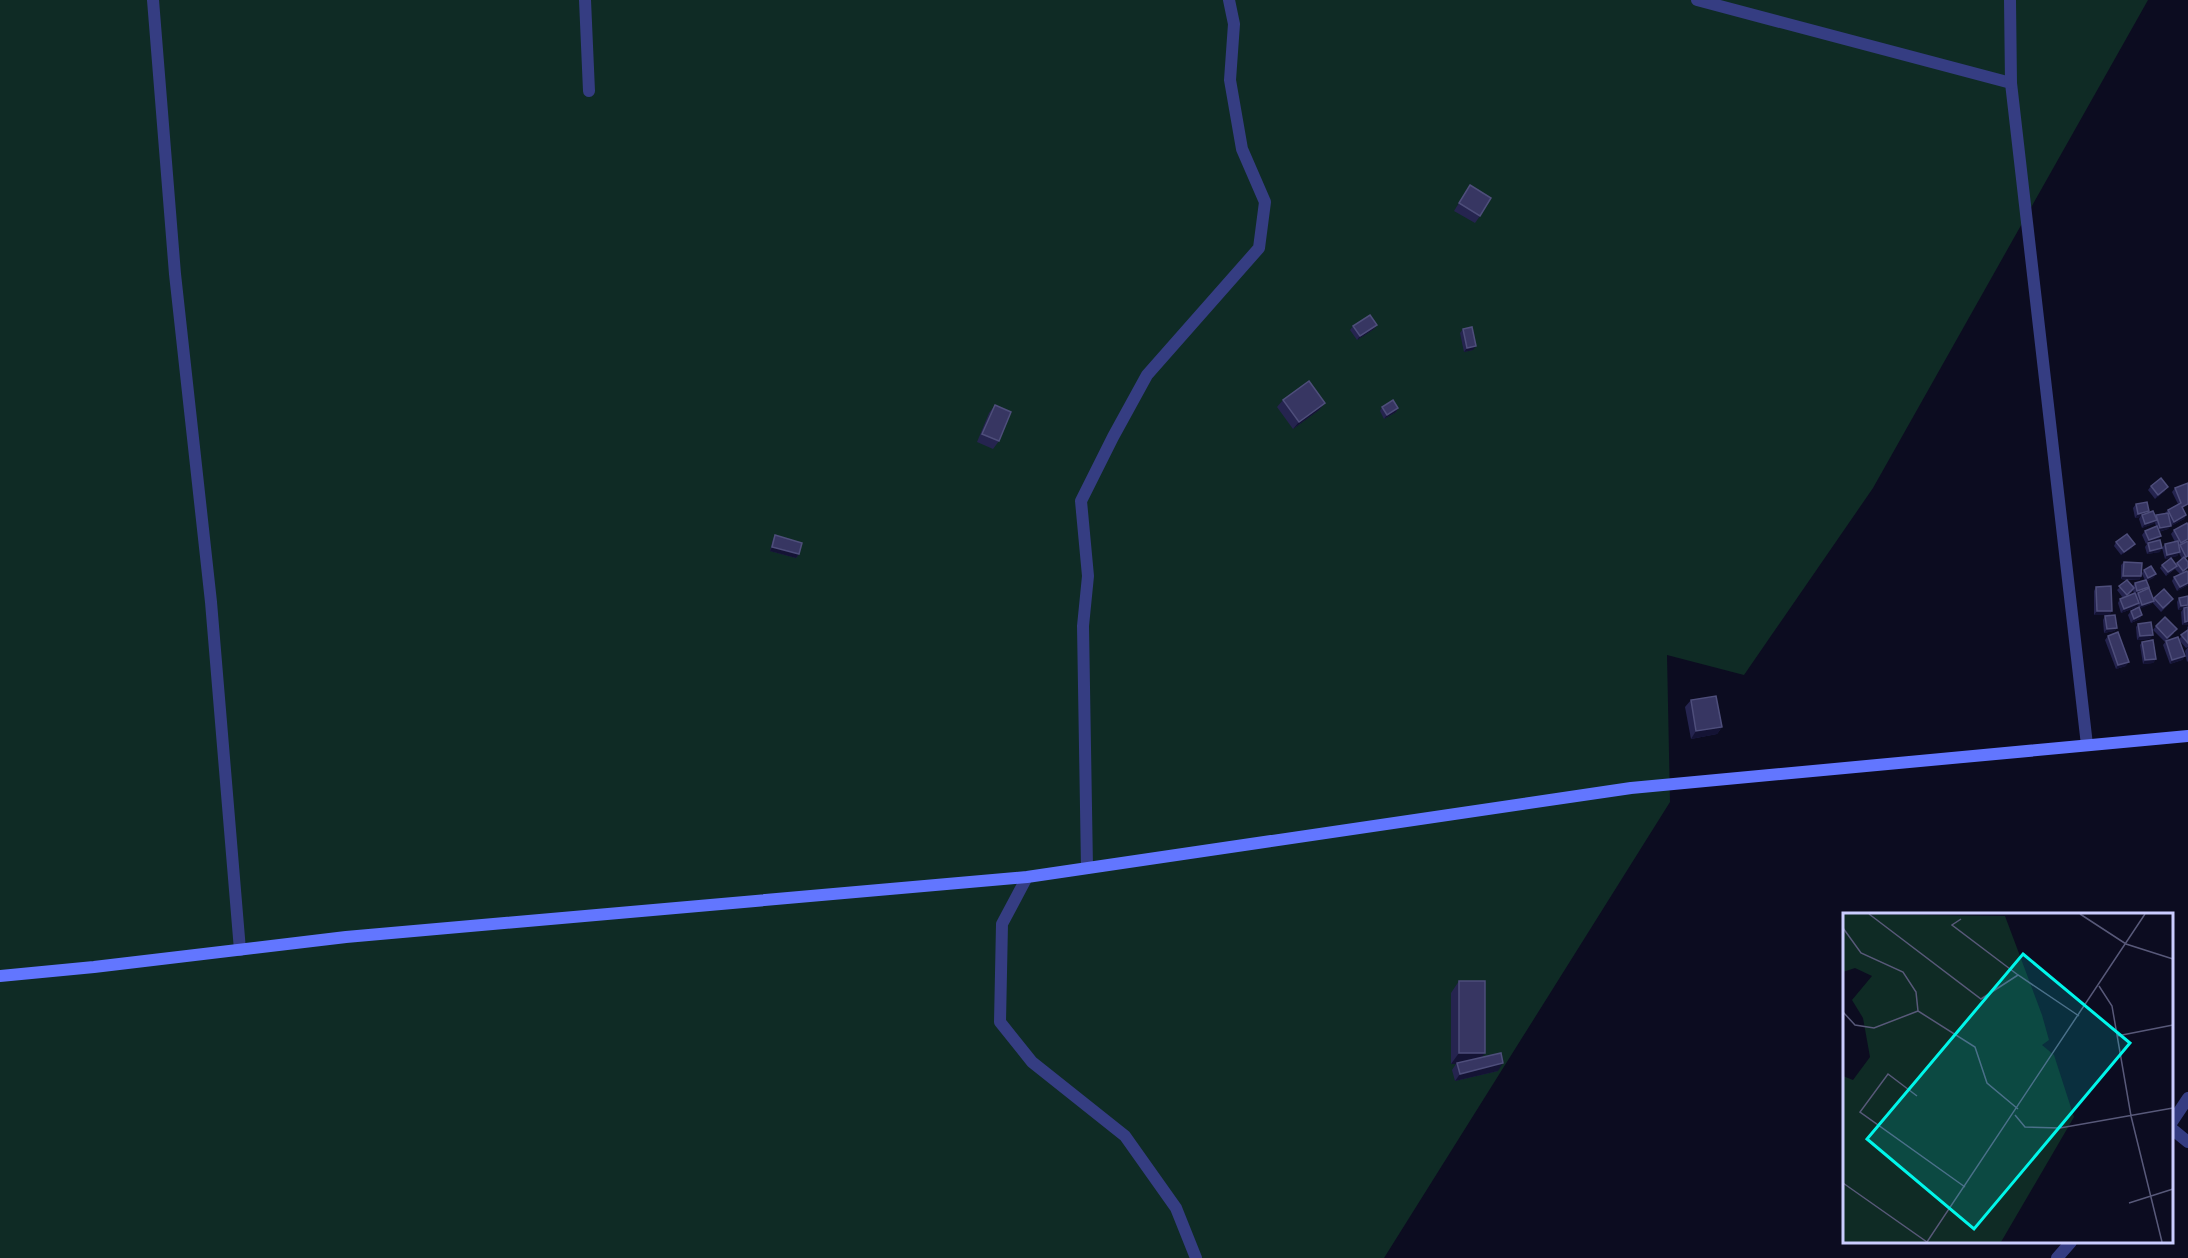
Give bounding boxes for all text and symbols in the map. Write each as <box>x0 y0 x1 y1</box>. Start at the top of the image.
inset map <box>1843 913 2173 1243</box>

